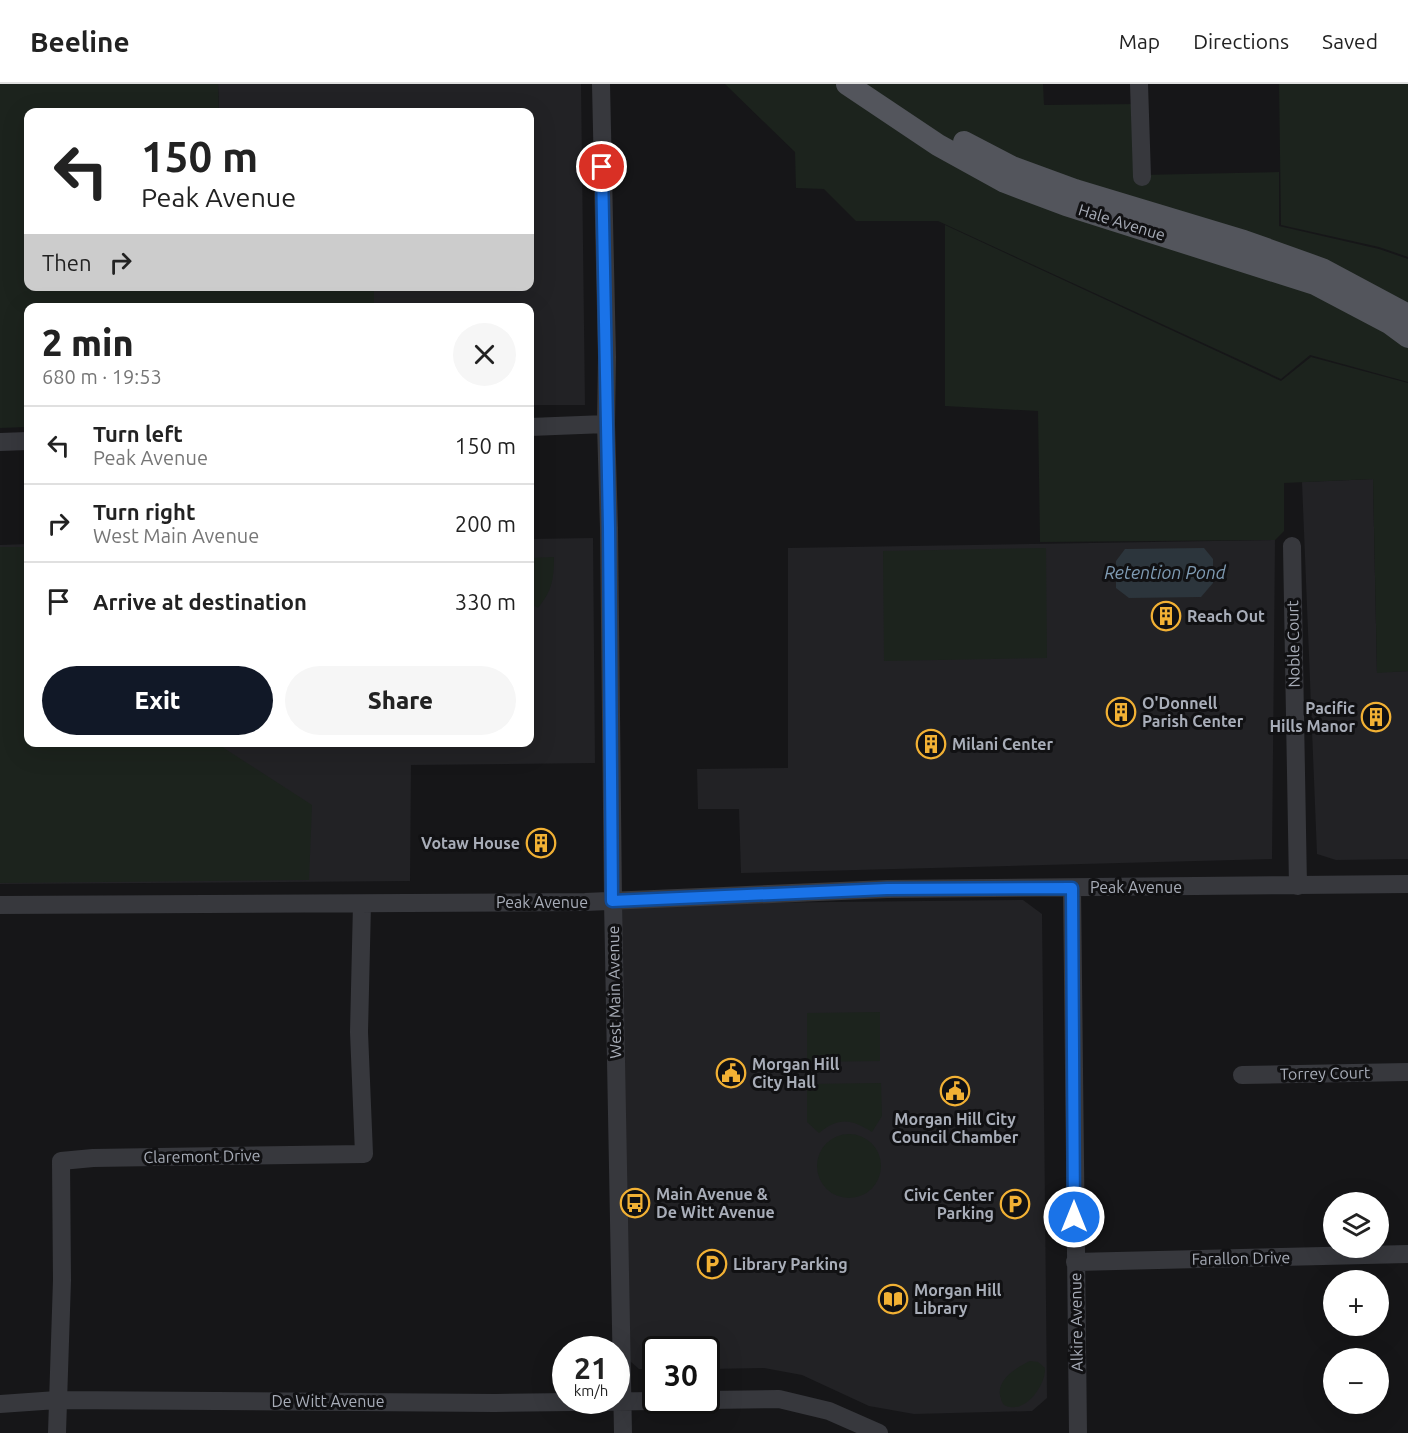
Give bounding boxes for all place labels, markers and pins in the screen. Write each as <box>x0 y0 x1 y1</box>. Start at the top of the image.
pin <box>576 141 627 192</box>
building icon: Reach Out <box>1150 600 1182 632</box>
place label: Reach Out <box>1187 607 1265 625</box>
place label: O'Donnell Parish Center <box>1142 694 1244 730</box>
building icon: O'Donnell Parish Center <box>1105 696 1137 728</box>
place label: Pacific Hills Manor <box>1269 699 1355 735</box>
building icon: Pacific Hills Manor <box>1360 701 1392 733</box>
building icon: Milani Center <box>915 728 947 760</box>
place label: Milani Center <box>952 735 1054 753</box>
building icon: Votaw House <box>525 827 557 859</box>
place label: Votaw House <box>421 834 520 852</box>
place label: Morgan Hill City Hall <box>752 1055 839 1091</box>
public building icon: Morgan Hill City Hall <box>715 1057 747 1089</box>
public building icon: Morgan Hill City Council Chamber <box>939 1075 971 1107</box>
place label: Morgan Hill City Council Chamber <box>892 1110 1019 1146</box>
place label: Main Avenue & De Witt Avenue <box>656 1185 775 1221</box>
place label: Civic Center Parking <box>904 1186 994 1222</box>
bus stop icon: Main Avenue & De Witt Avenue <box>619 1187 651 1219</box>
parking icon: Civic Center Parking <box>999 1188 1031 1220</box>
parking icon: Library Parking <box>696 1248 728 1280</box>
place label: Library Parking <box>733 1255 848 1273</box>
place label: Morgan Hill Library <box>914 1281 1001 1317</box>
library icon: Morgan Hill Library <box>877 1283 909 1315</box>

